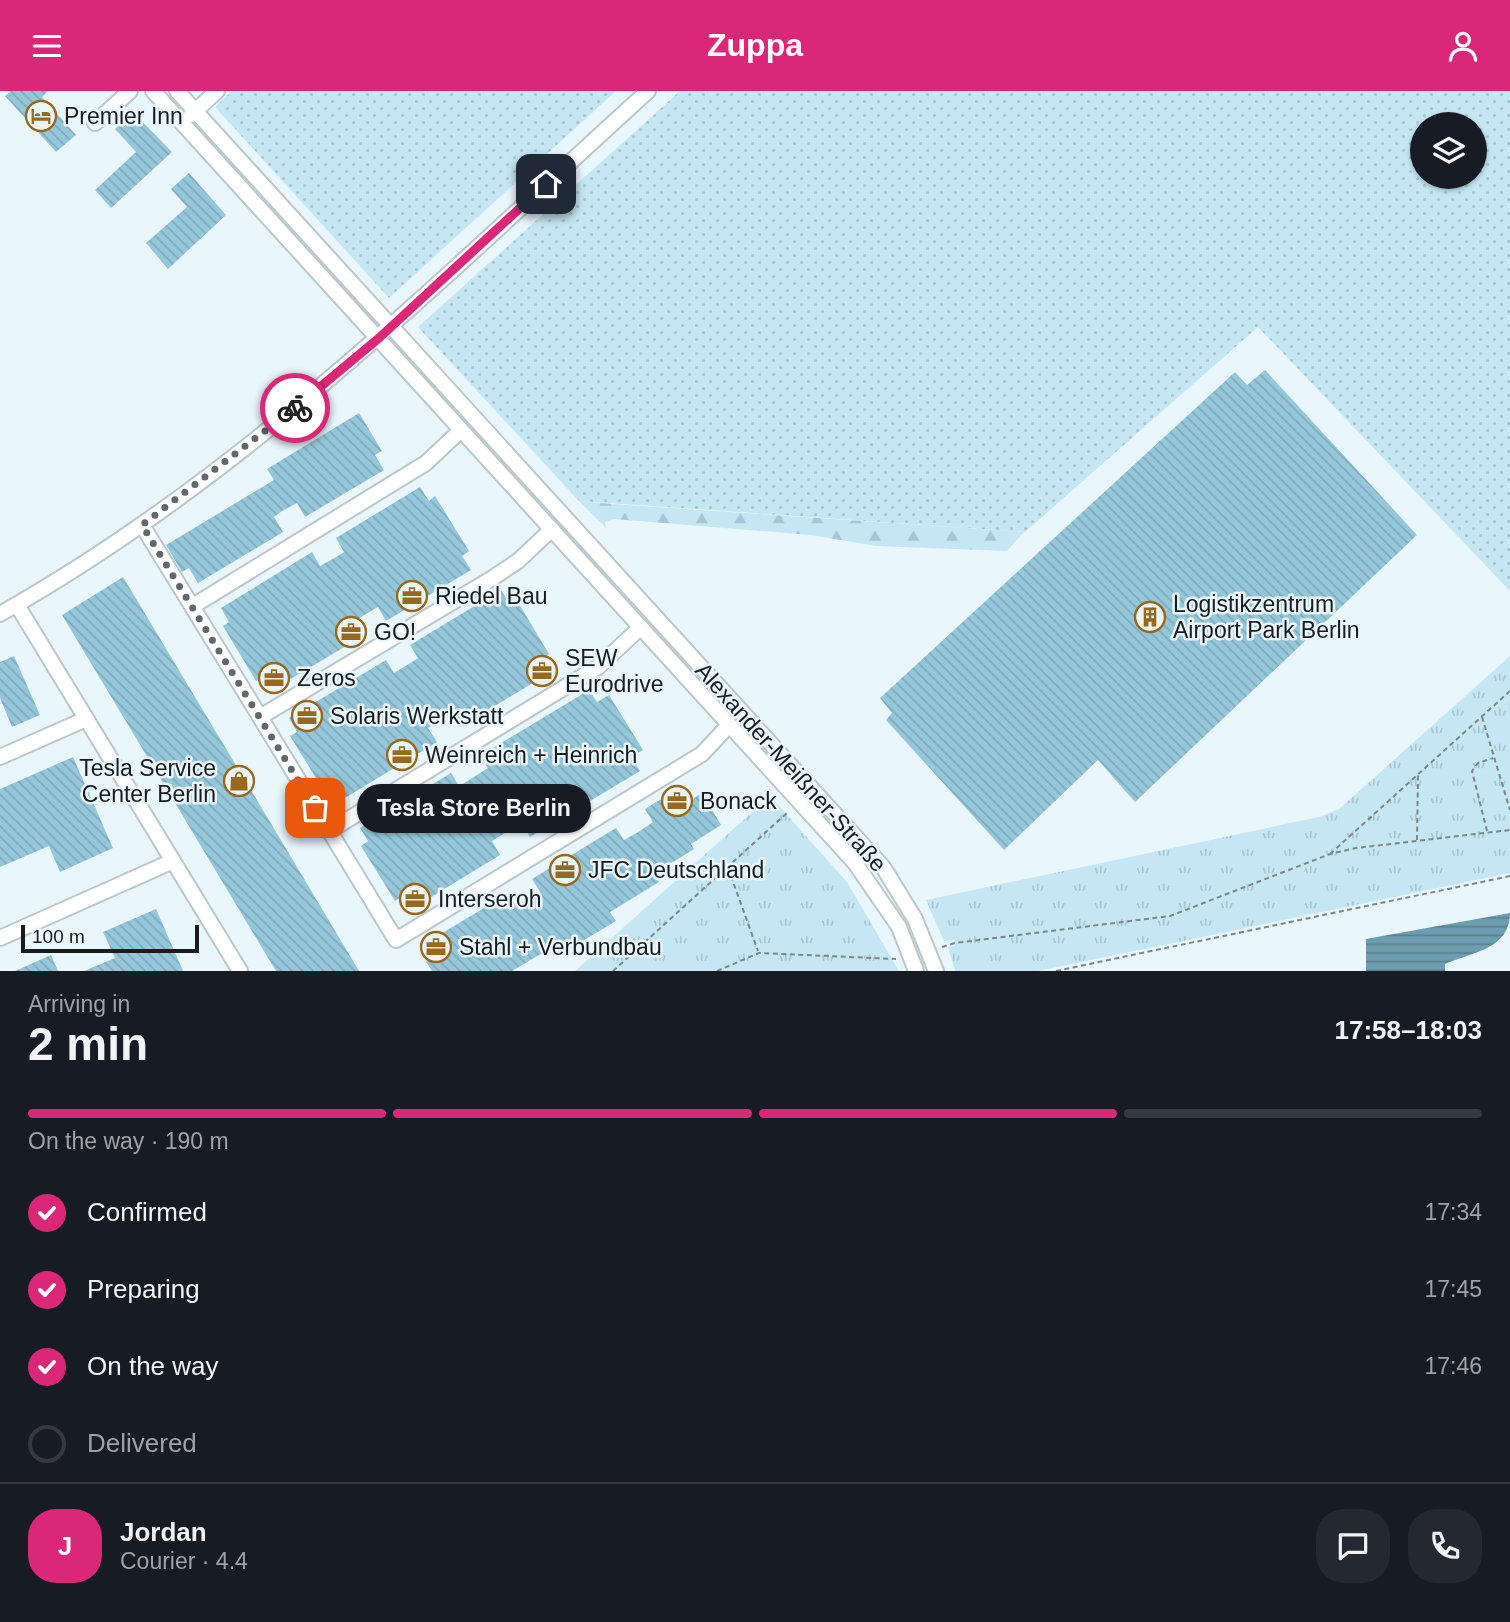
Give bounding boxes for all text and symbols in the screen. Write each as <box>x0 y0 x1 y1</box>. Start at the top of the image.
icon: menu <box>28 27 66 65</box>
text: Zuppa <box>707 27 803 63</box>
icon: person <box>1444 27 1482 65</box>
hotel icon: Premier Inn <box>24 99 58 133</box>
place label: Premier Inn <box>64 103 183 129</box>
map controls <box>1410 112 1487 189</box>
button: layers <box>1410 112 1487 189</box>
pin <box>516 154 576 214</box>
icon: home <box>527 165 565 203</box>
courier <box>260 373 330 443</box>
icon: bike <box>276 389 314 427</box>
office icon: Riedel Bau <box>395 579 429 613</box>
place label: Riedel Bau <box>435 583 548 609</box>
place label: Logistikzentrum Airport Park Berlin <box>1173 591 1360 643</box>
building icon: Logistikzentrum Airport Park Berlin <box>1133 600 1167 634</box>
office icon: GO! <box>334 615 368 649</box>
place label: GO! <box>374 619 416 645</box>
place label: SEW Eurodrive <box>565 645 663 697</box>
office icon: SEW Eurodrive <box>525 654 559 688</box>
street label: Alexander-Meißner-Straße <box>690 657 892 877</box>
office icon: Zeros <box>257 661 291 695</box>
place label: Zeros <box>297 665 356 691</box>
office icon: Solaris Werkstatt <box>290 699 324 733</box>
place label: Solaris Werkstatt <box>330 703 504 729</box>
office icon: Weinreich + Heinrich <box>385 738 419 772</box>
place label: Weinreich + Heinrich <box>425 742 637 768</box>
place label: Tesla Service Center Berlin <box>79 755 216 807</box>
shop icon: Tesla Service Center Berlin <box>222 764 256 798</box>
pin <box>285 778 345 838</box>
callout: Tesla Store Berlin <box>357 783 592 833</box>
office icon: Bonack <box>660 784 694 818</box>
place label: Bonack <box>700 788 777 814</box>
icon: bag <box>296 789 334 827</box>
text: Tesla Store Berlin <box>377 795 571 821</box>
office icon: JFC Deutschland <box>548 853 582 887</box>
place label: JFC Deutschland <box>588 857 764 883</box>
office icon: Interseroh <box>398 882 432 916</box>
place label: Interseroh <box>438 886 542 912</box>
scale bar <box>21 922 200 954</box>
text: 100 m <box>32 926 85 947</box>
office icon: Stahl + Verbundbau <box>419 930 453 964</box>
place label: Stahl + Verbundbau <box>459 934 662 960</box>
text: Arriving in <box>28 991 130 1017</box>
text: 17:58–18:03 <box>1335 1015 1482 1045</box>
text: 2 min <box>28 1018 148 1070</box>
text: On the way · 190 m <box>28 1128 229 1154</box>
icon: check <box>28 1194 66 1232</box>
text: Confirmed <box>87 1197 207 1227</box>
text: 17:34 <box>1424 1199 1482 1225</box>
icon: check <box>28 1271 66 1309</box>
text: Preparing <box>87 1274 200 1304</box>
text: 17:45 <box>1424 1276 1482 1302</box>
icon: check <box>28 1348 66 1386</box>
text: On the way <box>87 1351 219 1381</box>
text: 17:46 <box>1424 1353 1482 1379</box>
text: Delivered <box>87 1428 197 1458</box>
button: chat <box>1316 1509 1390 1583</box>
button: phone <box>1408 1509 1482 1583</box>
text: Jordan <box>120 1517 207 1547</box>
text: J <box>58 1531 72 1561</box>
text: Courier · 4.4 <box>120 1548 248 1574</box>

